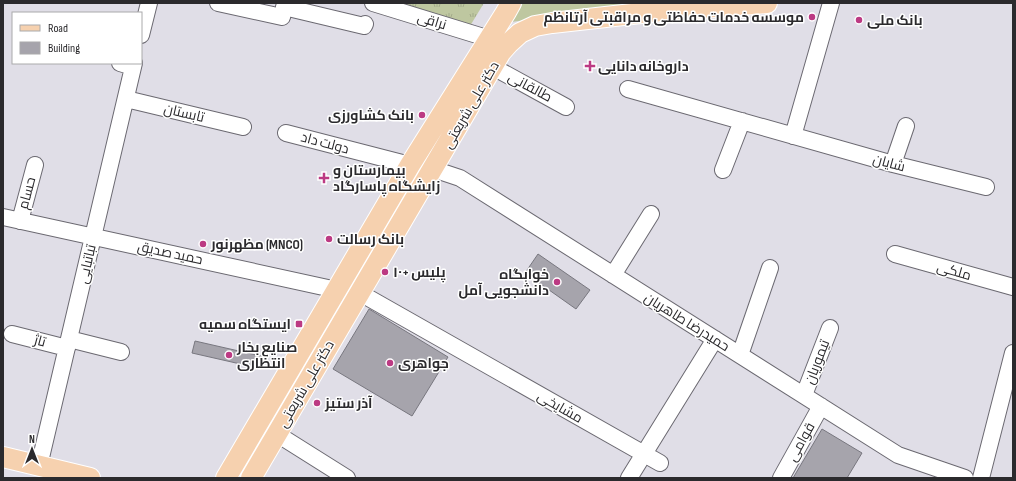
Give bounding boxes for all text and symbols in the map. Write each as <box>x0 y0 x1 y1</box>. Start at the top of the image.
street label: نراقی <box>415 9 449 33</box>
place label: موسسه خدمات حفاظتی و مراقبتی آرتانظم <box>543 9 804 27</box>
legend <box>12 12 142 64</box>
marker: موسسه خدمات حفاظتی و مراقبتی آرتانظم <box>807 12 817 22</box>
place label: بانک ملی <box>867 12 923 29</box>
marker: بانک ملی <box>854 15 864 25</box>
text: Road <box>48 21 68 36</box>
text: Building <box>48 41 80 56</box>
street label: دکتر علی شریعتی <box>439 58 503 152</box>
place label: داروخانه دانایی <box>598 58 689 75</box>
marker: داروخانه دانایی <box>585 61 595 71</box>
street label: طالقانی <box>505 68 555 106</box>
street label: تابستان <box>162 100 206 126</box>
place label: بانک کشاورزی <box>328 107 414 124</box>
marker: بانک کشاورزی <box>417 110 427 120</box>
street label: دولت داد <box>299 128 351 158</box>
street label: شایان <box>871 151 907 175</box>
place label: بیمارستان و زایشگاه پاسارگاد <box>333 162 440 197</box>
marker: بیمارستان و زایشگاه پاسارگاد <box>318 172 330 184</box>
street label: حسام <box>15 175 40 211</box>
place label: بانک رسالت <box>337 231 404 248</box>
marker: بانک رسالت <box>324 234 334 244</box>
place label: مظهرنور (MNCO) <box>210 236 303 253</box>
street label: حمید صدیق <box>136 238 204 268</box>
marker: مظهرنور (MNCO) <box>198 239 208 249</box>
street label: تباتبایی <box>74 242 100 285</box>
street label: ملکی <box>935 258 973 284</box>
place label: پلیس +۱۰ <box>393 264 446 283</box>
place label: خوابگاه دانشجویی آمل <box>458 266 549 299</box>
marker: پلیس +۱۰ <box>380 267 390 277</box>
marker: خوابگاه دانشجویی آمل <box>552 277 562 287</box>
street label: حمیدرضا طاهریان <box>641 289 733 355</box>
place label: ایستگاه سمیه <box>199 316 291 333</box>
marker: ایستگاه سمیه <box>294 319 304 329</box>
street label: تاژ <box>31 331 48 351</box>
street label: دکتر علی شریعتی <box>274 337 338 431</box>
street label: تیموریان <box>801 337 833 387</box>
place label: صنایع بخار انتظاری <box>236 339 297 372</box>
marker: صنایع بخار انتظاری <box>224 350 234 360</box>
place label: جواهری <box>398 355 449 372</box>
marker: جواهری <box>385 358 395 368</box>
street label: مشایخی <box>534 387 586 427</box>
place label: آذر ستیز <box>324 395 373 412</box>
marker: آذر ستیز <box>312 398 322 408</box>
street label: قوامی <box>783 420 819 464</box>
north arrow <box>12 429 52 469</box>
text: N <box>29 433 35 446</box>

